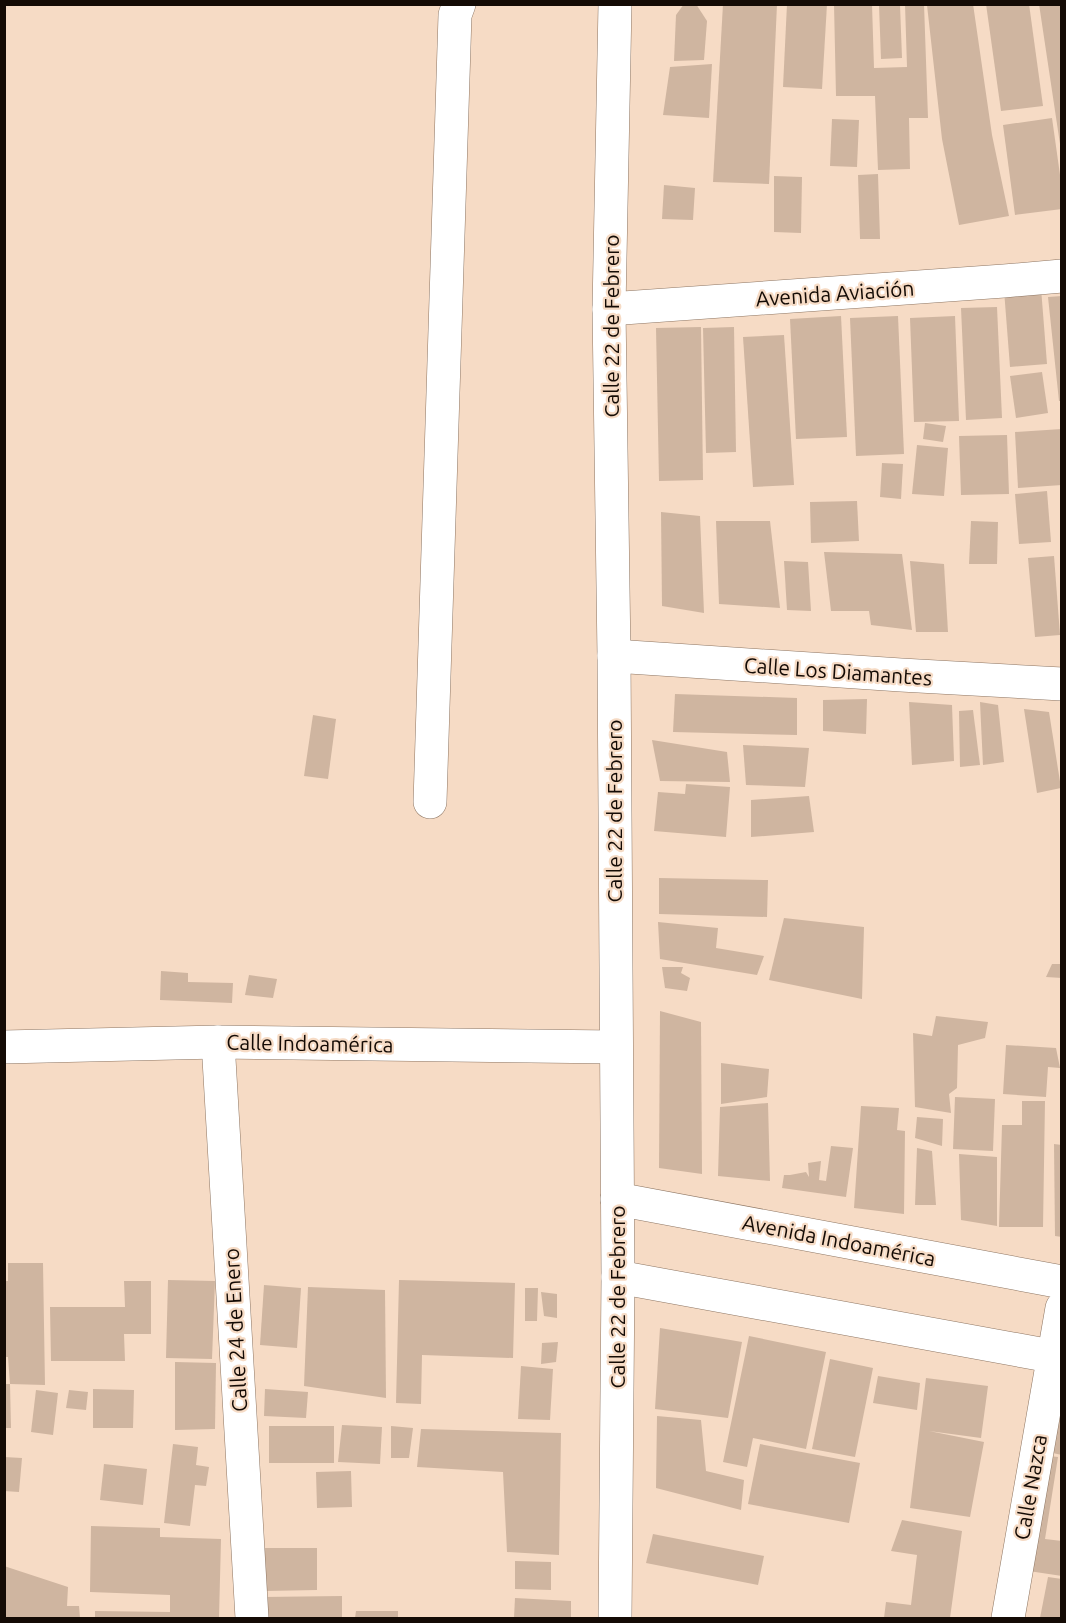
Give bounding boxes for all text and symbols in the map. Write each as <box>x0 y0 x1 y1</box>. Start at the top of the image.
street label: Calle 22 de Febrero <box>599 235 623 417</box>
street label: Avenida Aviación <box>755 275 915 311</box>
street label: Calle Los Diamantes <box>743 652 933 690</box>
street label: Calle 22 de Febrero <box>602 720 626 902</box>
street label: Calle Indoamérica <box>226 1030 394 1056</box>
street label: Calle 22 de Febrero <box>605 1206 629 1388</box>
street label: Avenida Indoamérica <box>740 1210 938 1270</box>
street label: Calle 24 de Enero <box>219 1248 251 1412</box>
street label: Calle Nazca <box>1009 1432 1051 1542</box>

